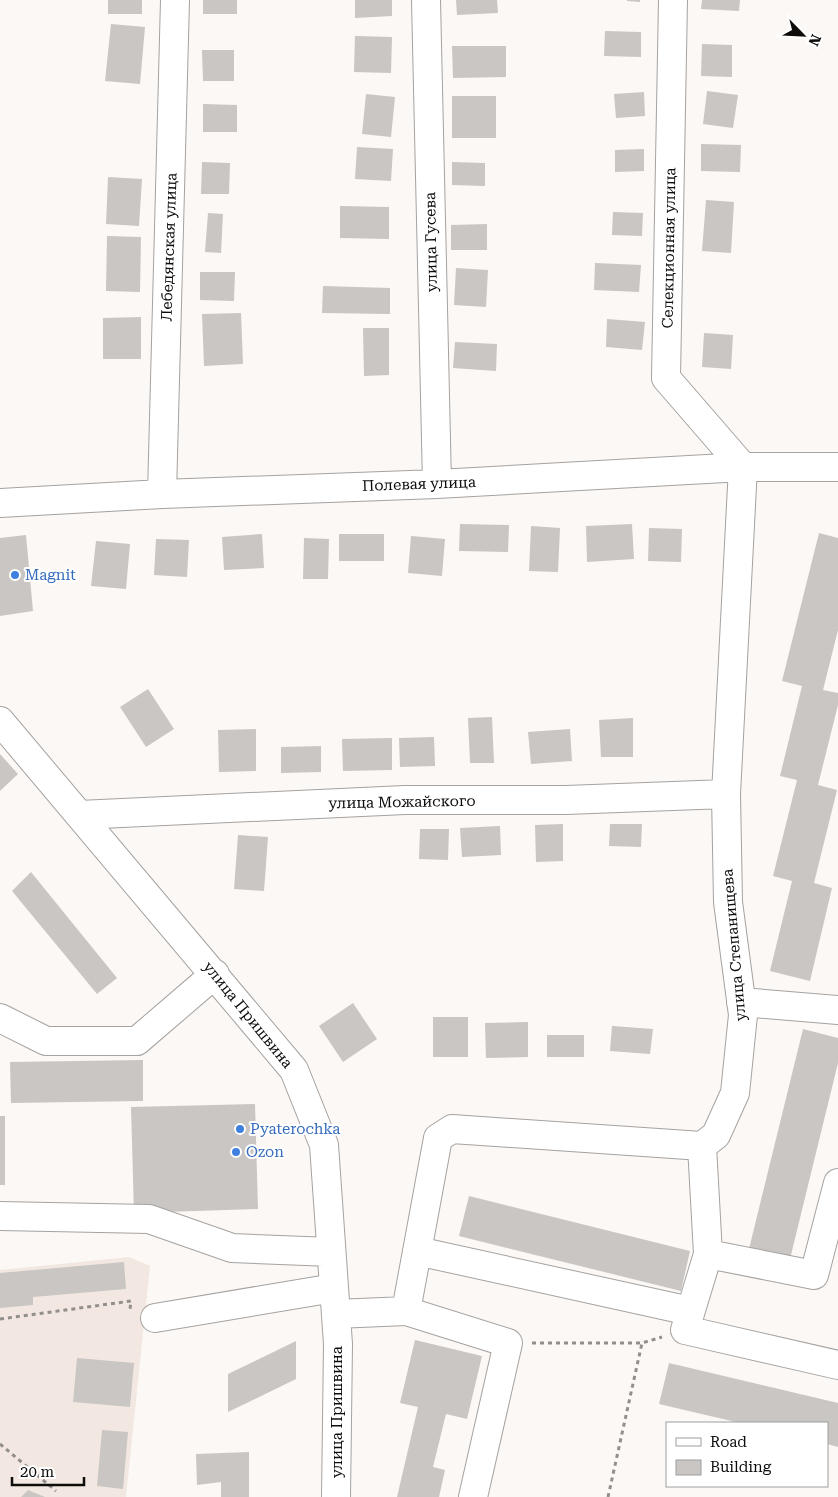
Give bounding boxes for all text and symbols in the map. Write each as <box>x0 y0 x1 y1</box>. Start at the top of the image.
north arrow <box>778 10 828 60</box>
text: N <box>805 32 824 49</box>
street label: Селекционная улица <box>659 167 679 329</box>
street label: Лебедянская улица <box>157 172 181 322</box>
street label: улица Гусева <box>421 192 441 292</box>
street label: Полевая улица <box>362 473 476 495</box>
place label: Magnit <box>25 566 76 584</box>
marker: Magnit <box>9 569 21 581</box>
street label: улица Можайского <box>328 792 476 812</box>
street label: улица Степанищева <box>718 868 750 1022</box>
street label: улица Пришвина <box>199 958 297 1072</box>
place label: Pyaterochka <box>250 1120 340 1138</box>
marker: Pyaterochka <box>234 1123 246 1135</box>
place label: Ozon <box>246 1143 284 1161</box>
marker: Ozon <box>230 1146 242 1158</box>
street label: улица Пришвина <box>328 1346 346 1478</box>
legend <box>666 1422 828 1487</box>
text: Road <box>710 1433 747 1451</box>
scale bar <box>12 1454 85 1486</box>
text: Building <box>710 1458 772 1476</box>
text: 20 m <box>20 1463 55 1481</box>

